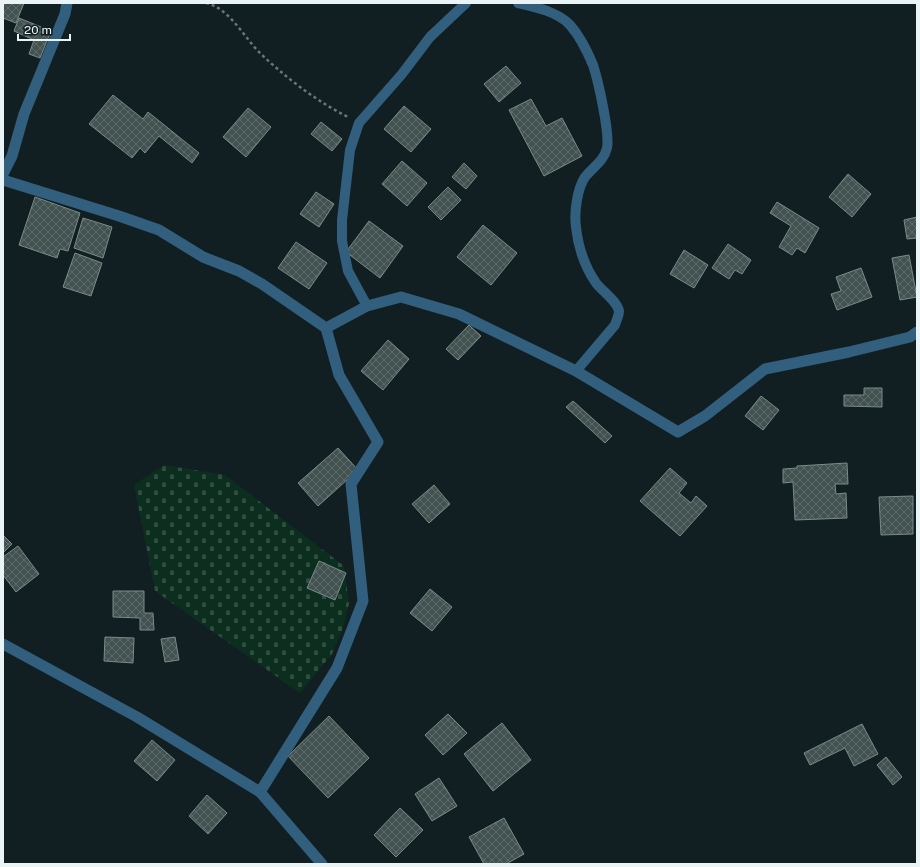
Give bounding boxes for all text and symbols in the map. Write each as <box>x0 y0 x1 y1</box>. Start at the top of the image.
scale bar <box>18 16 70 42</box>
text: 20 m <box>24 23 52 37</box>

